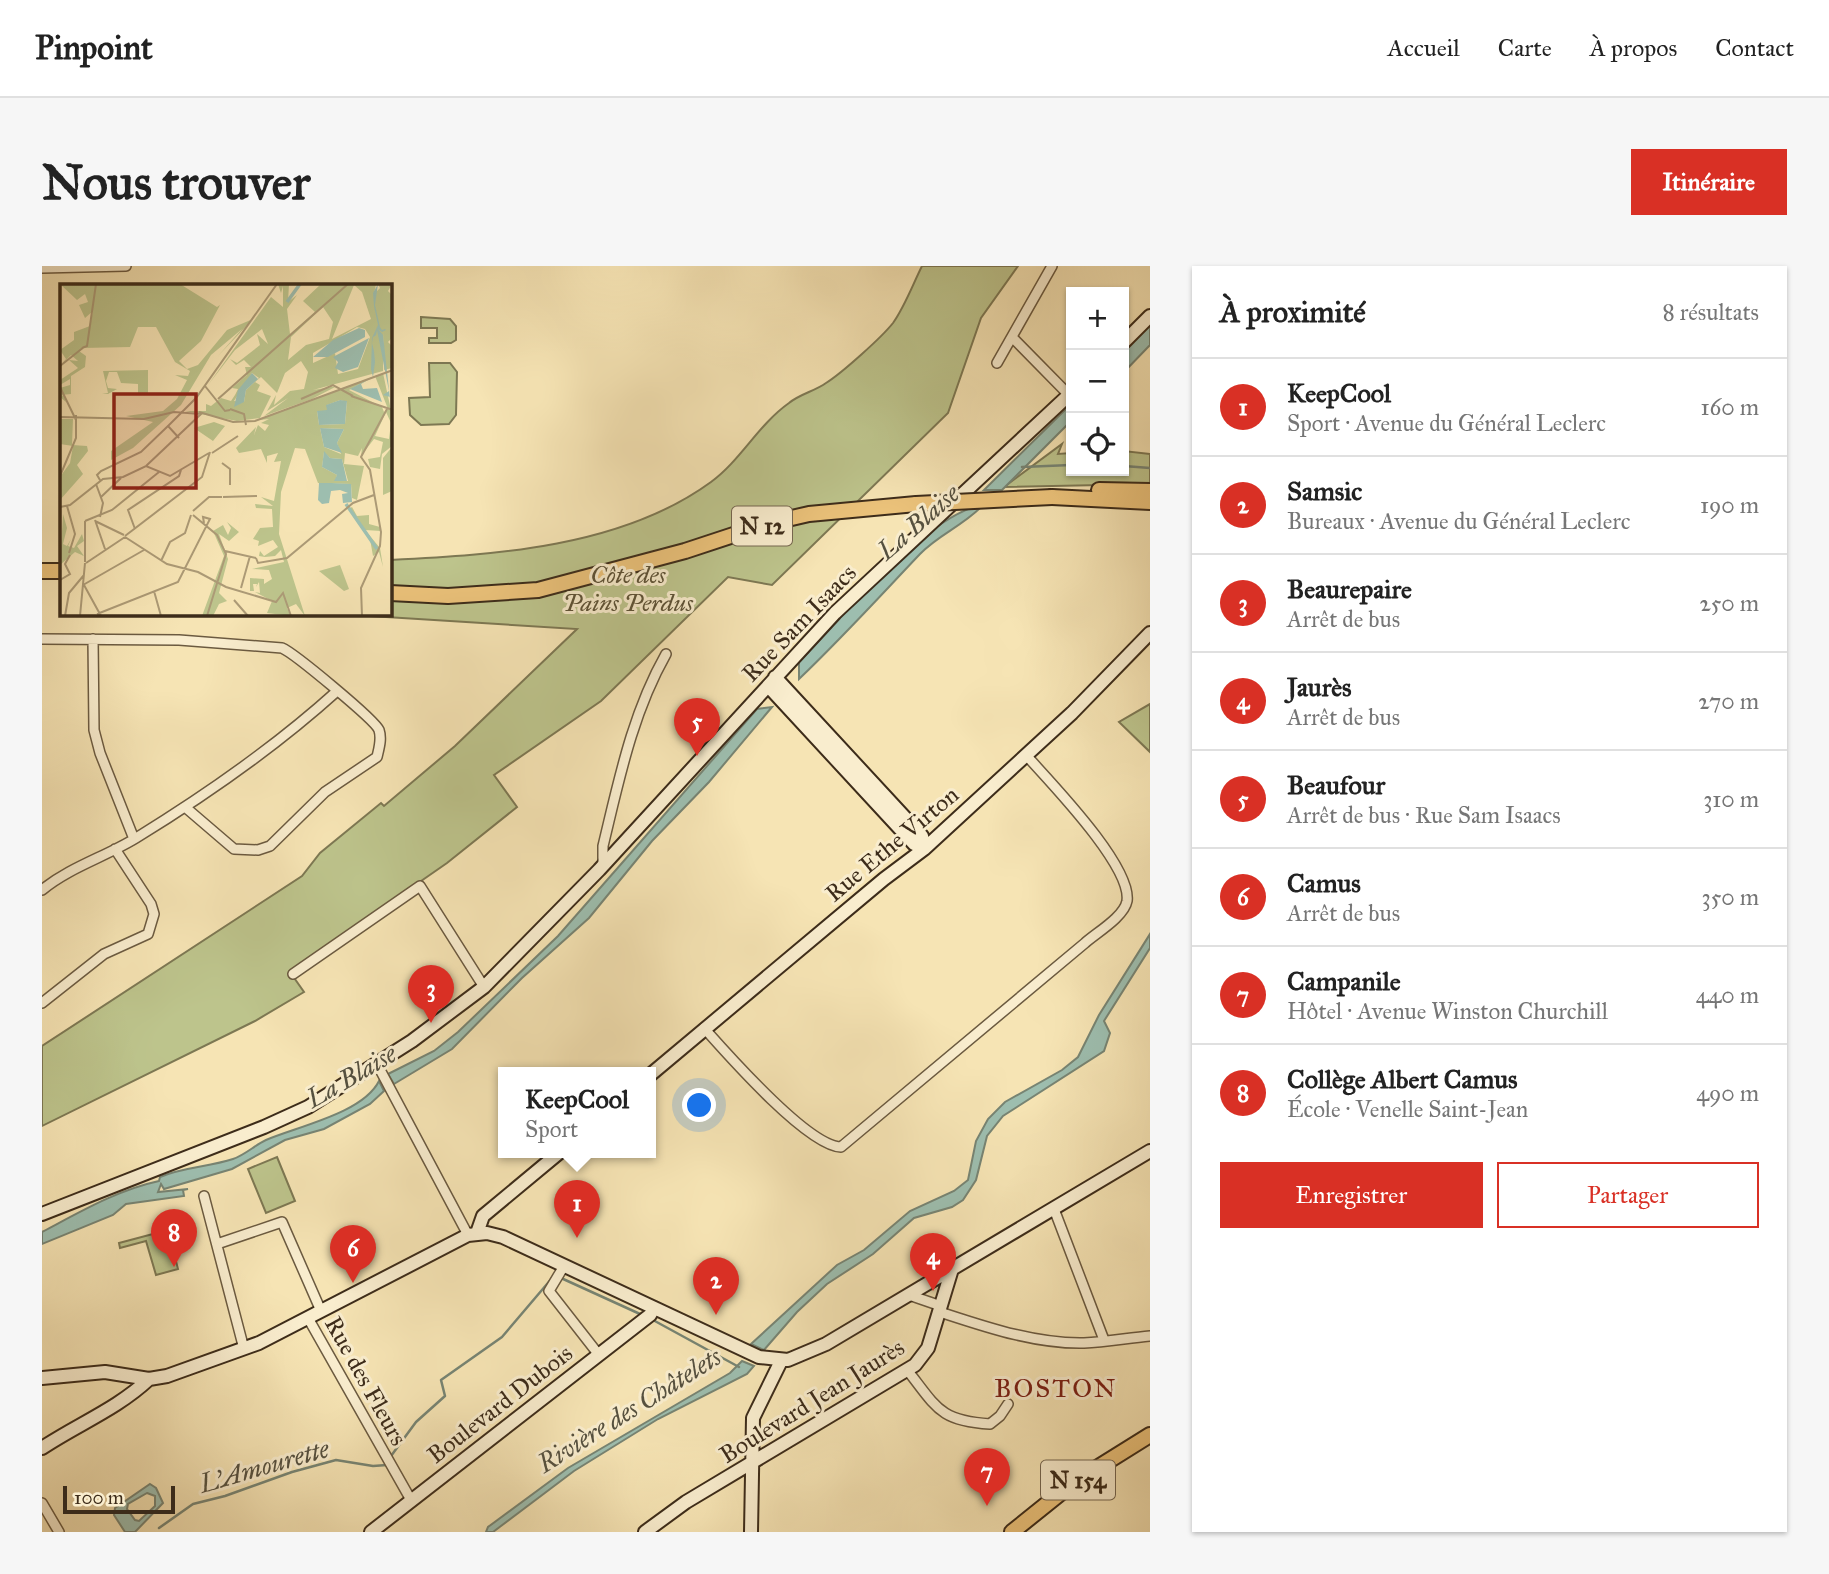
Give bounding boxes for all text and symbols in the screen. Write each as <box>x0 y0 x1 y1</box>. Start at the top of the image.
text: Pinpoint <box>35 28 153 68</box>
text: Accueil <box>1388 33 1460 63</box>
text: Carte <box>1498 33 1552 63</box>
text: À propos <box>1590 33 1677 63</box>
text: Contact <box>1715 33 1794 63</box>
button: Itinéraire <box>1631 149 1787 215</box>
text: Nous trouver <box>42 153 310 212</box>
inset map <box>60 284 392 616</box>
map controls <box>1066 287 1129 476</box>
button: + <box>1066 287 1129 350</box>
text: À proximité <box>1220 294 1366 330</box>
text: 8 résultats <box>1663 298 1759 326</box>
button: − <box>1066 350 1129 413</box>
text: KeepCool <box>1287 377 1391 409</box>
text: 1 <box>1238 393 1248 421</box>
text: 160 m <box>1701 393 1759 421</box>
text: Sport · Avenue du Général Leclerc <box>1287 409 1606 437</box>
button: locate <box>1066 413 1129 476</box>
text: Samsic <box>1287 475 1362 507</box>
water label: La Blaise <box>869 477 967 567</box>
text: 2 <box>1237 491 1249 519</box>
text: 190 m <box>1700 491 1759 519</box>
road number: N 12 <box>732 507 792 546</box>
text: Bureaux · Avenue du Général Leclerc <box>1287 507 1631 535</box>
street label: Rue Sam Isaacs <box>735 558 863 688</box>
park label: Côte des Pains Perdus <box>563 560 694 618</box>
text: Beaurepaire <box>1287 573 1412 605</box>
text: 3 <box>1238 589 1248 617</box>
text: 250 m <box>1699 589 1759 617</box>
text: Arrêt de bus <box>1287 605 1400 633</box>
text: Jaurès <box>1287 671 1352 703</box>
text: 4 <box>1237 687 1249 715</box>
text: 270 m <box>1698 687 1759 715</box>
pin: 5 <box>674 698 720 756</box>
text: Arrêt de bus <box>1287 703 1400 731</box>
text: Beaufour <box>1287 769 1385 801</box>
street label: Rue Ethe Virton <box>819 780 965 908</box>
text: 5 <box>1238 785 1248 813</box>
text: 310 m <box>1703 785 1759 813</box>
text: Arrêt de bus · Rue Sam Isaacs <box>1287 801 1561 829</box>
text: Camus <box>1287 867 1361 899</box>
text: 6 <box>1237 883 1249 911</box>
text: 350 m <box>1701 883 1759 911</box>
text: Arrêt de bus <box>1287 899 1400 927</box>
pin: 3 <box>408 965 454 1023</box>
text: Campanile <box>1287 965 1401 997</box>
text: 7 <box>1237 981 1249 1009</box>
text: 440 m <box>1696 981 1759 1009</box>
text: Hôtel · Avenue Winston Churchill <box>1287 997 1608 1025</box>
water label: La Blaise <box>299 1037 403 1115</box>
text: Collège Albert Camus <box>1287 1063 1518 1095</box>
popup <box>498 1067 656 1158</box>
text: 8 <box>1237 1079 1249 1107</box>
text: 490 m <box>1696 1079 1759 1107</box>
text: KeepCool <box>525 1083 629 1115</box>
your location <box>682 1088 716 1122</box>
text: École · Venelle Saint-Jean <box>1287 1095 1528 1123</box>
text: Sport <box>525 1115 578 1143</box>
button: Enregistrer <box>1220 1162 1483 1228</box>
button: Partager <box>1497 1162 1759 1228</box>
pin: 1 <box>554 1180 600 1238</box>
pin: 8 <box>151 1209 197 1267</box>
pin: 6 <box>330 1225 376 1283</box>
pin: 4 <box>910 1233 956 1291</box>
pin: 2 <box>693 1257 739 1315</box>
street label: Rue des Fleurs <box>318 1311 414 1451</box>
street label: Boulevard Jean Jaurès <box>714 1332 910 1470</box>
street label: Boulevard Dubois <box>421 1338 579 1470</box>
water label: Rivière des Châtelets <box>530 1340 727 1480</box>
district label: BOSTON <box>994 1372 1118 1404</box>
water label: L'Amourette <box>195 1432 334 1500</box>
pin: 7 <box>964 1448 1010 1506</box>
road number: N 154 <box>1041 1460 1115 1499</box>
scale bar <box>63 1483 175 1515</box>
text: 100 m <box>74 1486 124 1509</box>

